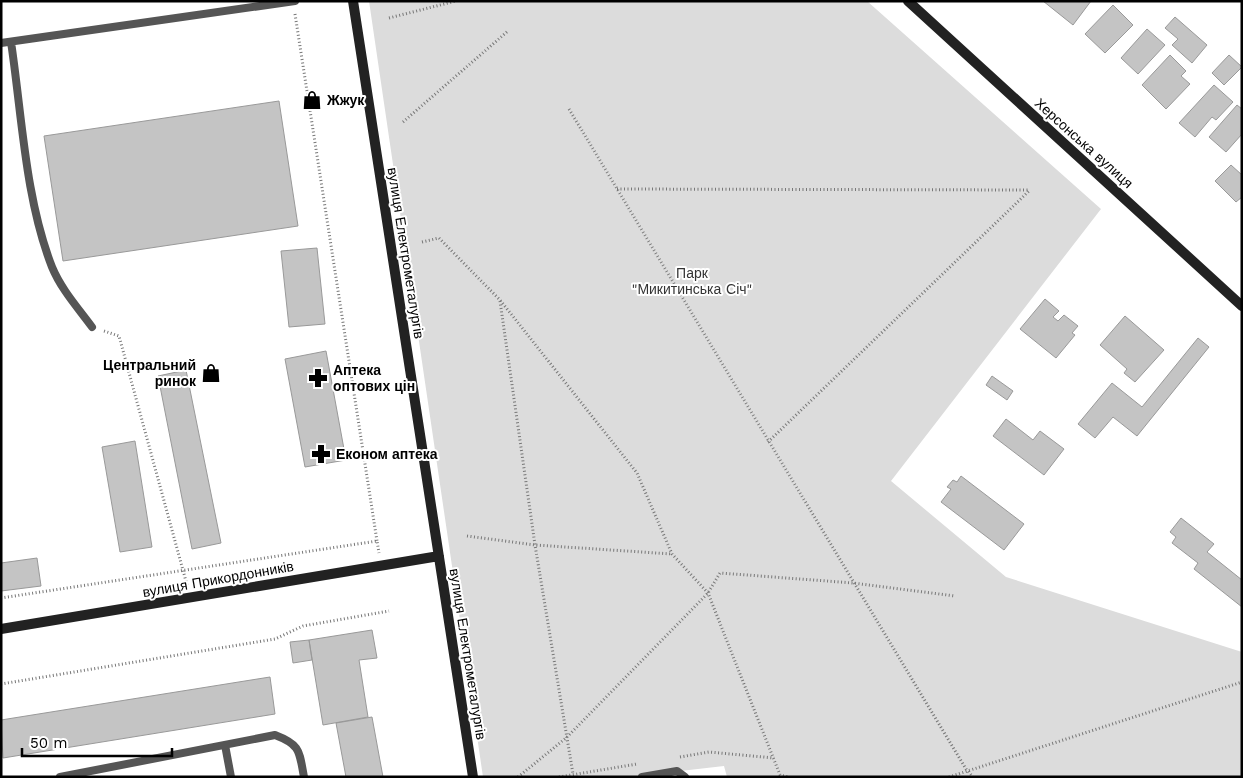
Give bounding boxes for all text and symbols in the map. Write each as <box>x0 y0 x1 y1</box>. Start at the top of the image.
shop icon: Жжук <box>301 89 323 111</box>
place label: Жжук <box>326 92 365 108</box>
street label: Херсонська вулиця <box>1032 95 1136 191</box>
street label: вулиця Електрометалургів <box>385 166 427 340</box>
park label: Парк "Микитинська Січ" <box>632 265 752 297</box>
place label: Центральний ринок <box>103 357 197 389</box>
shop icon: Центральний ринок <box>200 362 222 384</box>
place label: Аптека оптових цін <box>333 362 415 394</box>
pharmacy icon: Аптека оптових цін <box>307 367 329 389</box>
pharmacy icon: Економ аптека <box>310 443 332 465</box>
place label: Економ аптека <box>336 446 438 462</box>
street label: вулиця Прикордонників <box>141 558 295 600</box>
street label: вулиця Електрометалургів <box>447 567 489 741</box>
scale bar <box>22 726 172 758</box>
text: 50 m <box>30 734 67 752</box>

